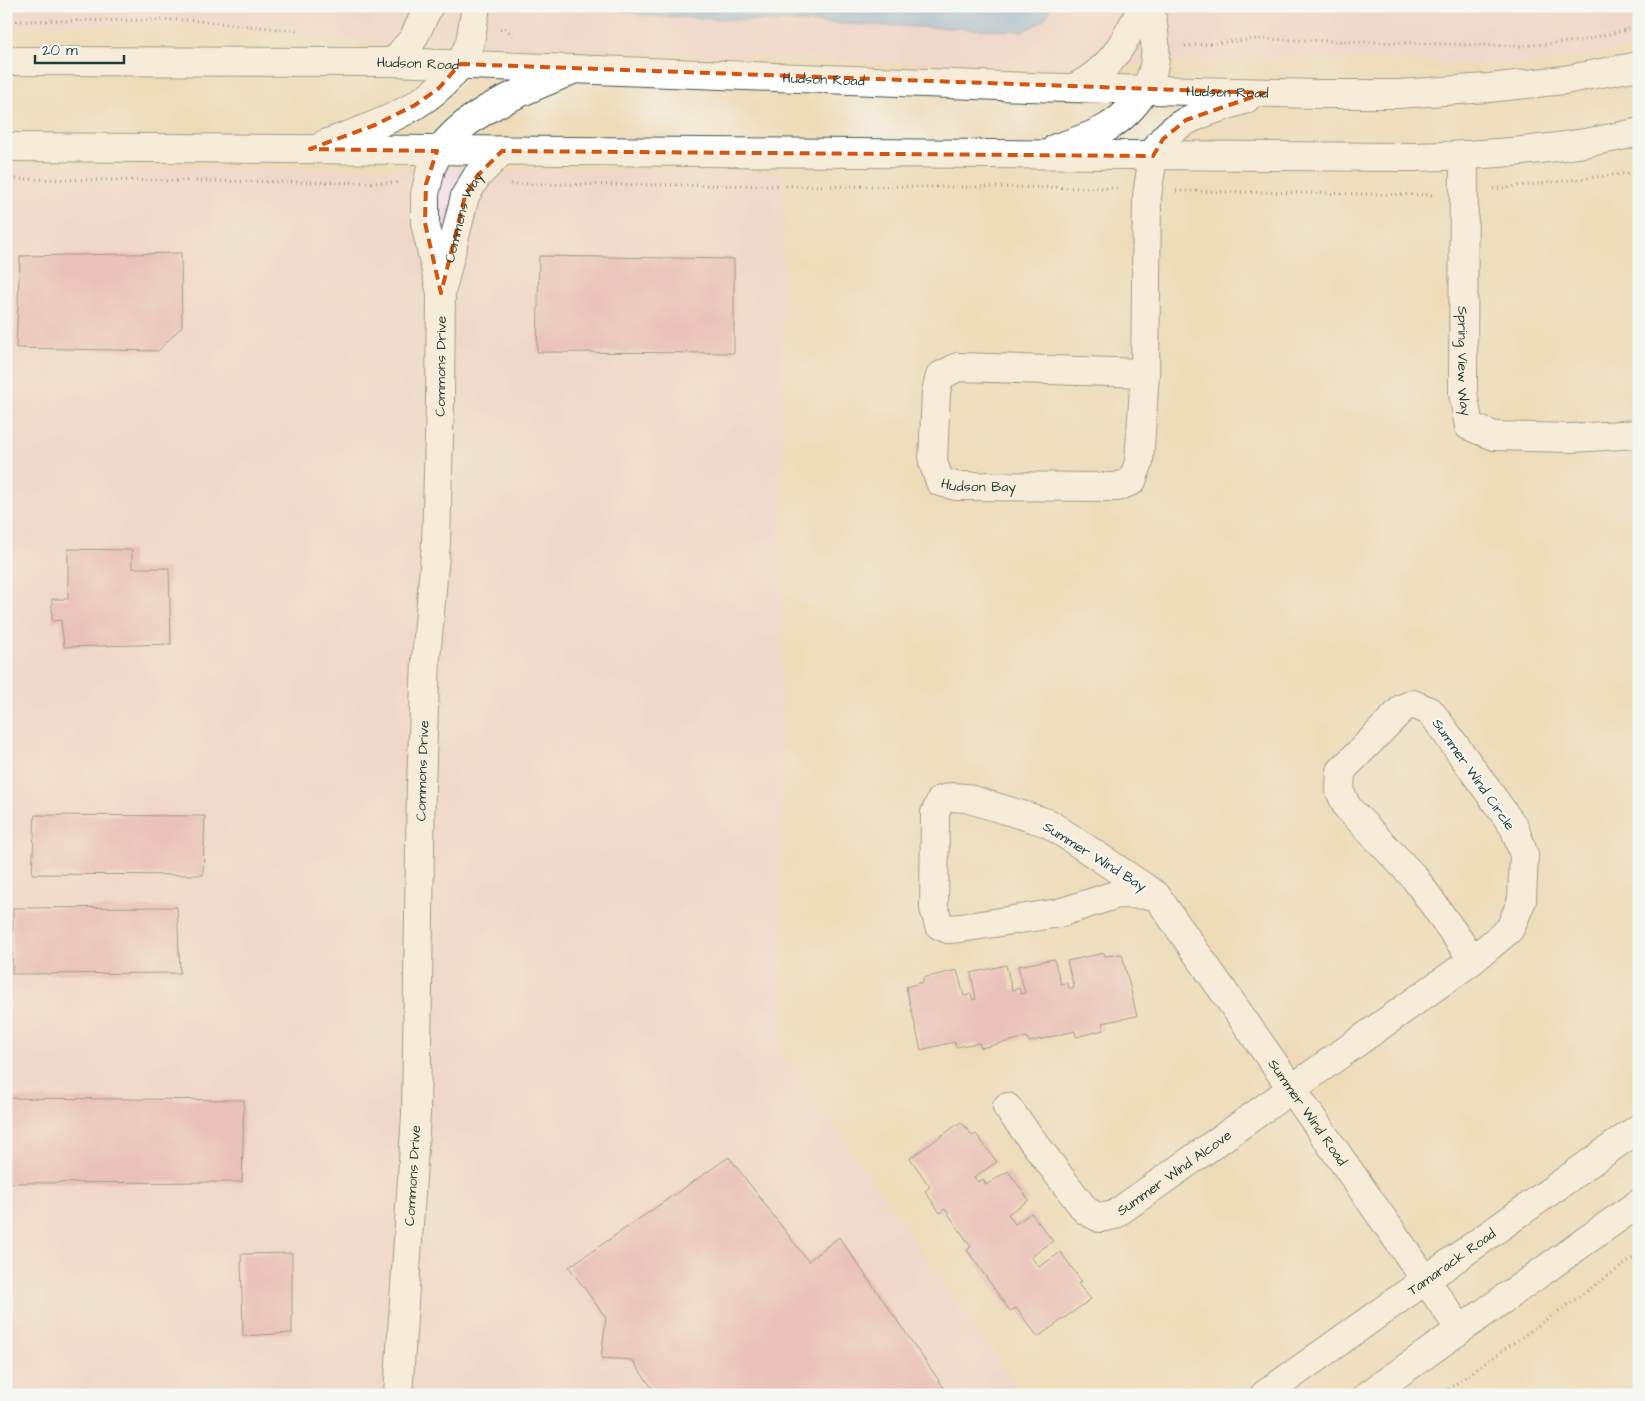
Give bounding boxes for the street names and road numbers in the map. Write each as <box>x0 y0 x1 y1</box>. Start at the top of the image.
street label: Hudson Road <box>377 53 460 76</box>
street label: Hudson Road <box>782 68 865 92</box>
street label: Hudson Road <box>1186 82 1269 104</box>
street label: Commons Way <box>440 168 488 265</box>
street label: Spring View Way <box>1451 306 1476 418</box>
street label: Commons Drive <box>431 315 452 417</box>
street label: Hudson Bay <box>939 474 1016 497</box>
street label: Summer Wind Circle <box>1427 715 1520 835</box>
street label: Commons Drive <box>411 719 435 821</box>
street label: Summer Wind Bay <box>1039 817 1150 897</box>
street label: Summer Wind Road <box>1263 1055 1352 1170</box>
street label: Commons Drive <box>400 1124 426 1227</box>
street label: Summer Wind Alcove <box>1113 1125 1236 1221</box>
street label: Tamarack Road <box>1404 1224 1500 1301</box>

